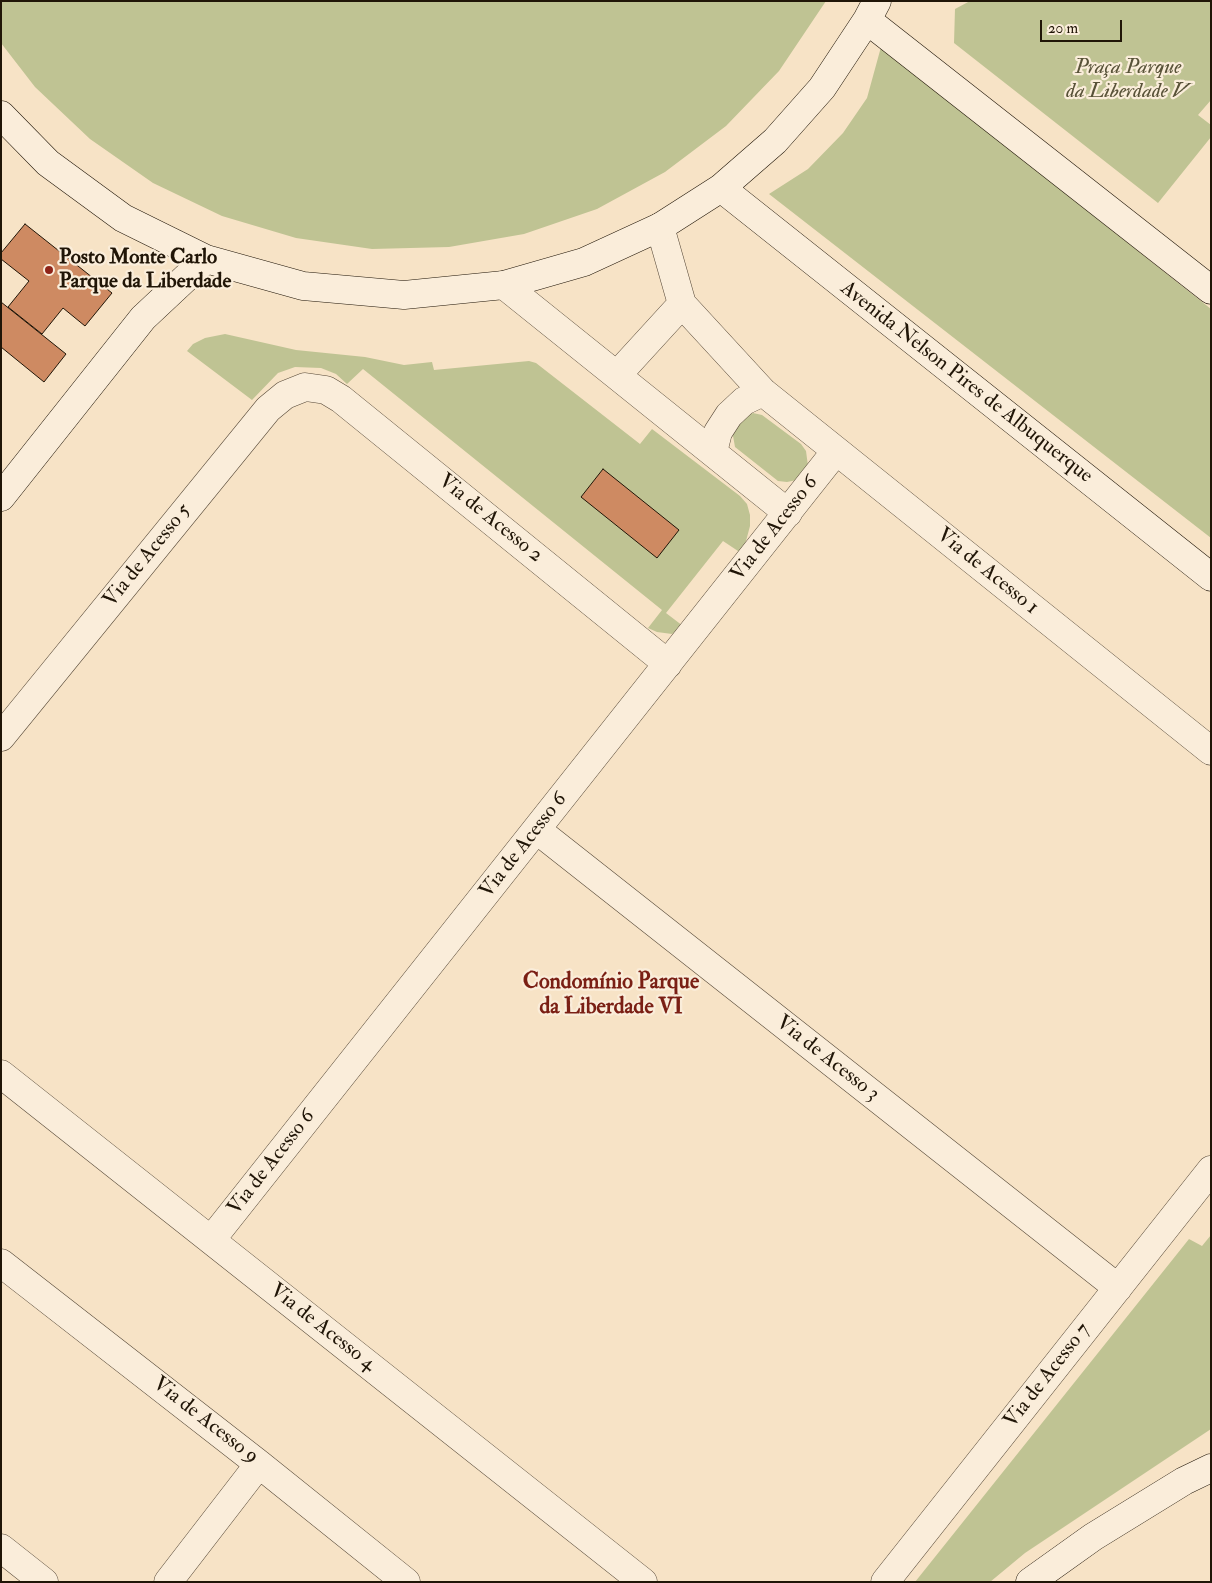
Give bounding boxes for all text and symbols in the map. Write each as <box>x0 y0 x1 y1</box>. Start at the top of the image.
scale bar <box>1042 10 1124 42</box>
text: 20 m <box>1048 19 1078 38</box>
park label: Praça Parque da Liberdade V <box>1066 55 1190 105</box>
place label: Posto Monte Carlo Parque da Liberdade <box>59 245 231 295</box>
marker: Posto Monte Carlo Parque da Liberdade <box>43 264 55 276</box>
street label: Avenida Nelson Pires de Albuquerque <box>835 277 1097 489</box>
street label: Via de Acesso 2 <box>433 469 547 569</box>
street label: Via de Acesso 6 <box>726 471 824 587</box>
street label: Via de Acesso 5 <box>99 499 197 613</box>
street label: Via de Acesso 1 <box>931 523 1043 621</box>
street label: Via de Acesso 6 <box>475 788 573 904</box>
district label: Condomínio Parque da Liberdade VI <box>523 970 699 1021</box>
street label: Via de Acesso 3 <box>770 1011 884 1107</box>
street label: Via de Acesso 6 <box>223 1105 321 1221</box>
street label: Via de Acesso 4 <box>264 1279 380 1377</box>
street label: Via de Acesso 7 <box>999 1319 1097 1433</box>
street label: Via de Acesso 9 <box>147 1372 263 1470</box>

